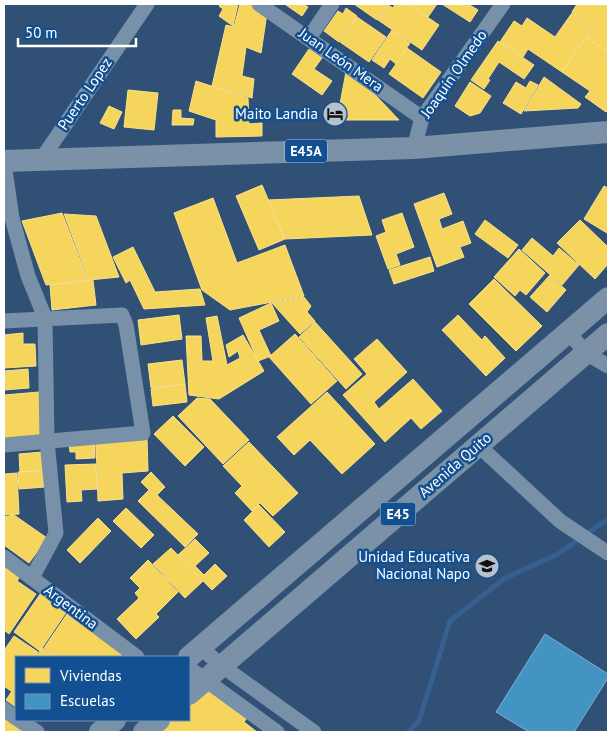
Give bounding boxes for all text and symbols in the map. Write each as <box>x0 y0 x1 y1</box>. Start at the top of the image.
scale bar <box>18 15 135 47</box>
text: 50 m <box>25 23 58 42</box>
street label: Juan León Mera <box>295 23 387 96</box>
street label: Joaquín Olmedo <box>416 26 491 122</box>
street label: Puerto Lopez <box>53 54 116 134</box>
hotel icon: Maito Landia <box>322 101 348 127</box>
place label: Maito Landia <box>235 104 318 123</box>
road number: E45A <box>285 140 327 162</box>
street label: Avenida Quito <box>414 428 495 501</box>
road number: E45 <box>380 502 416 526</box>
place label: Unidad Educativa Nacional Napo <box>358 547 470 583</box>
school or university icon: Unidad Educativa Nacional Napo <box>474 553 500 579</box>
street label: Argentina <box>41 580 102 633</box>
legend <box>15 656 190 721</box>
text: Viviendas <box>59 666 121 685</box>
text: Escuelas <box>60 691 115 710</box>

